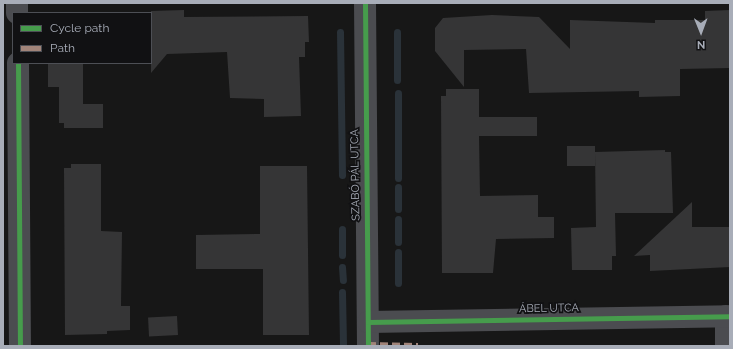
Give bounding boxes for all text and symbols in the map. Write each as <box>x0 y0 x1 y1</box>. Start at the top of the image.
legend <box>12 12 152 64</box>
north arrow <box>681 12 721 52</box>
text: Cycle path <box>50 21 109 35</box>
text: N <box>697 38 706 51</box>
text: Path <box>50 41 75 55</box>
street label: SZABÓ PÁL UTCA <box>349 129 363 221</box>
street label: ÁBEL UTCA <box>519 302 579 316</box>

